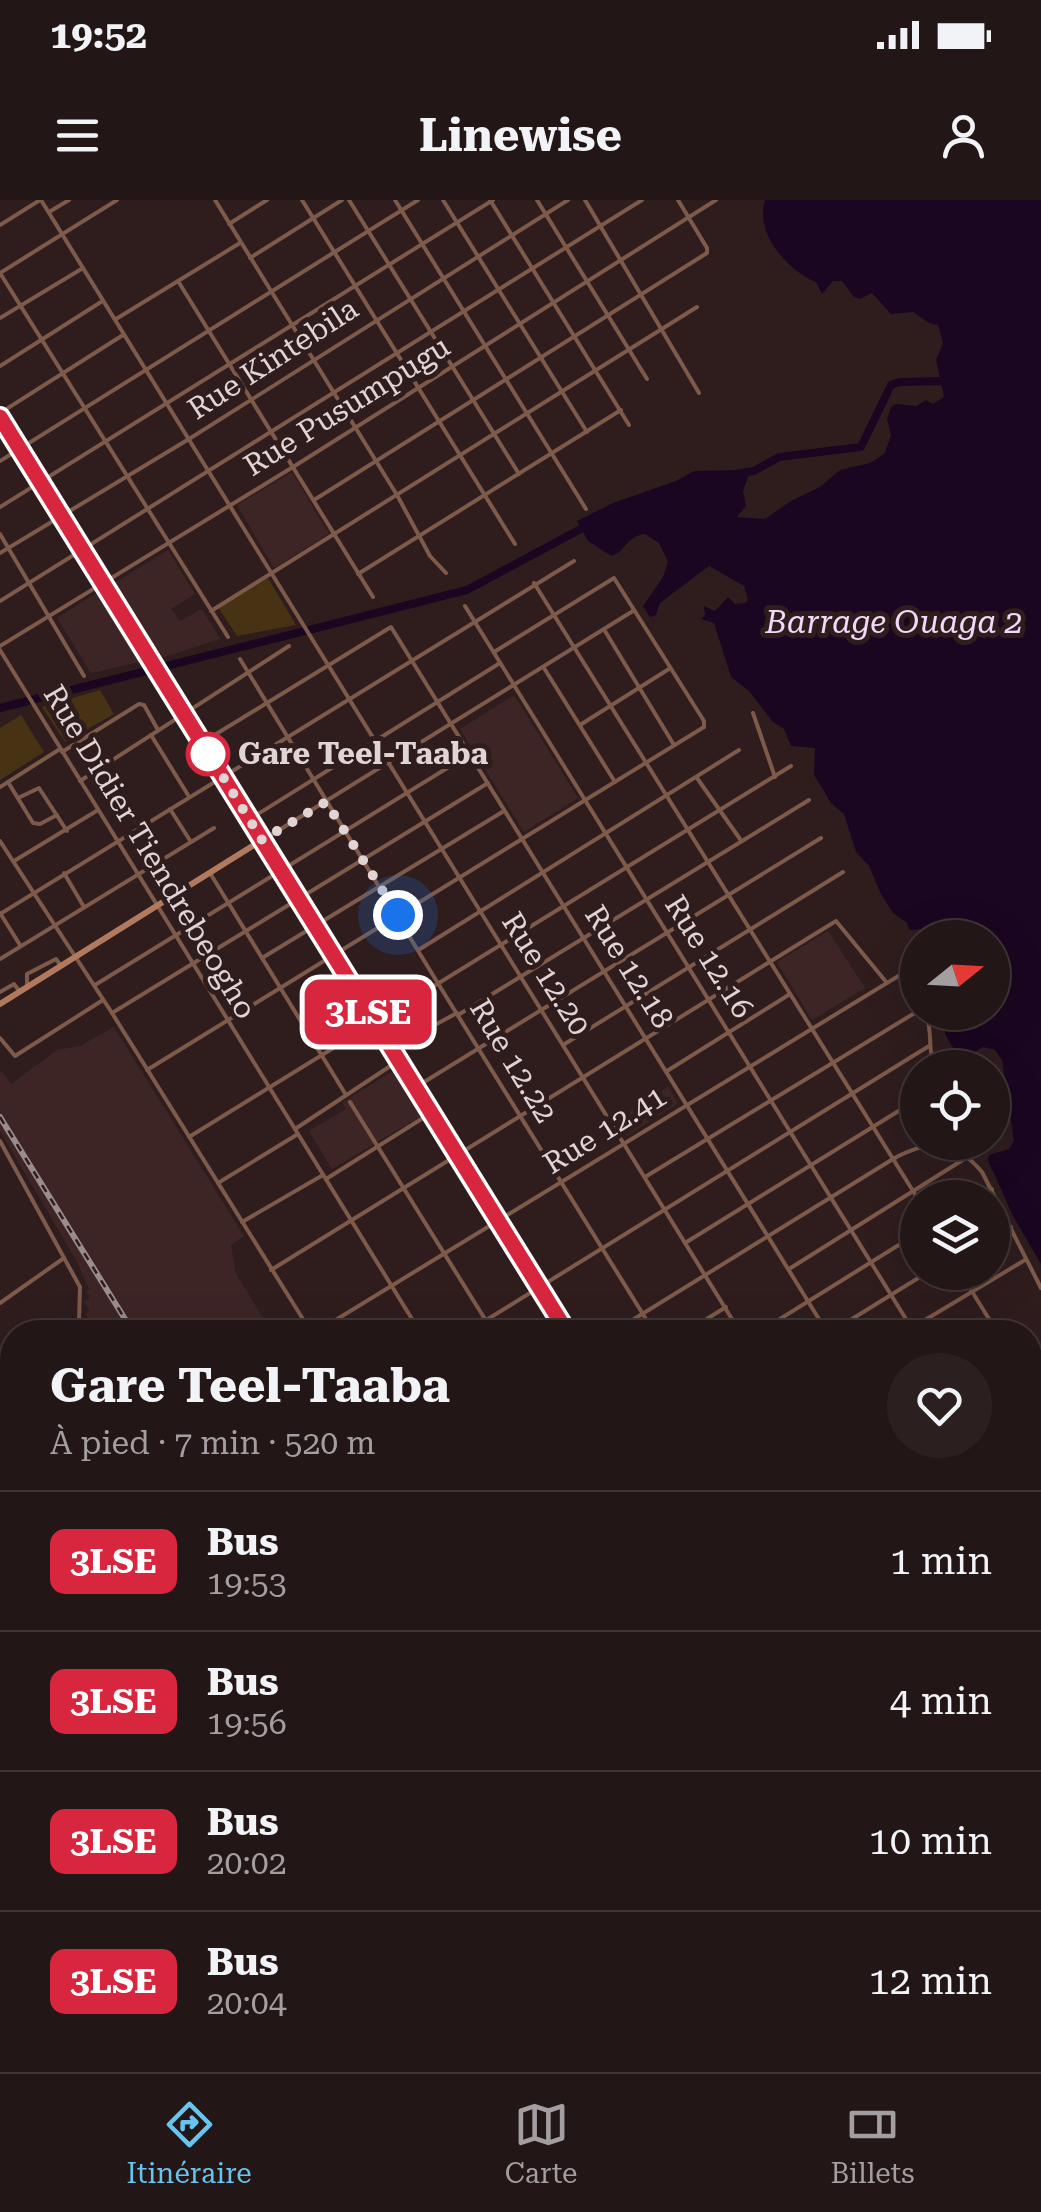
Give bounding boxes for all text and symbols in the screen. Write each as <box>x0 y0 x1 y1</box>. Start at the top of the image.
text: 19:52 <box>50 13 147 57</box>
icon: menu <box>50 108 105 163</box>
icon: person <box>936 108 991 163</box>
text: Linewise <box>419 109 622 162</box>
street label: Rue Kintebila <box>181 291 364 426</box>
street label: Rue Pusumpugu <box>238 328 456 483</box>
water label: Barrage Ouaga 2 <box>764 603 1023 641</box>
street label: Rue Didier Tiendrebeogho <box>37 679 264 1025</box>
marker: Gare Teel-Taaba <box>187 733 229 775</box>
place label: Gare Teel-Taaba <box>238 736 488 771</box>
street label: Rue 12.16 <box>658 889 761 1025</box>
your location <box>373 890 423 940</box>
street label: Rue 12.18 <box>578 899 681 1035</box>
street label: Rue 12.20 <box>495 906 598 1042</box>
north arrow <box>900 920 1010 1030</box>
map controls <box>900 920 1010 1290</box>
line badge: 3LSE <box>298 980 438 1044</box>
text: 3LSE <box>325 992 411 1033</box>
street label: Rue 12.22 <box>463 993 564 1129</box>
button: locate <box>900 1050 1010 1160</box>
street label: Rue 12.41 <box>537 1078 673 1181</box>
button: layers <box>900 1180 1010 1290</box>
button: heart <box>887 1353 992 1458</box>
text: Gare Teel-Taaba <box>50 1358 450 1414</box>
text: À pied · 7 min · 520 m <box>50 1424 376 1462</box>
text: Bus <box>207 1520 279 1564</box>
text: 1 min <box>890 1539 992 1583</box>
text: 3LSE <box>70 1541 157 1582</box>
text: 19:53 <box>207 1564 287 1602</box>
text: Bus <box>207 1660 279 1704</box>
text: 4 min <box>890 1679 992 1723</box>
text: 3LSE <box>70 1681 157 1722</box>
text: 19:56 <box>207 1704 287 1742</box>
text: Bus <box>207 1800 279 1844</box>
text: 10 min <box>869 1819 992 1863</box>
text: 3LSE <box>70 1821 157 1862</box>
text: 20:02 <box>207 1844 287 1882</box>
text: Bus <box>207 1940 279 1984</box>
text: 12 min <box>869 1959 992 2003</box>
text: 3LSE <box>70 1961 157 2002</box>
text: 20:04 <box>207 1984 287 2022</box>
tab: Itinéraire <box>126 2097 252 2190</box>
tab: Carte <box>505 2097 577 2190</box>
tab: Billets <box>830 2097 914 2190</box>

